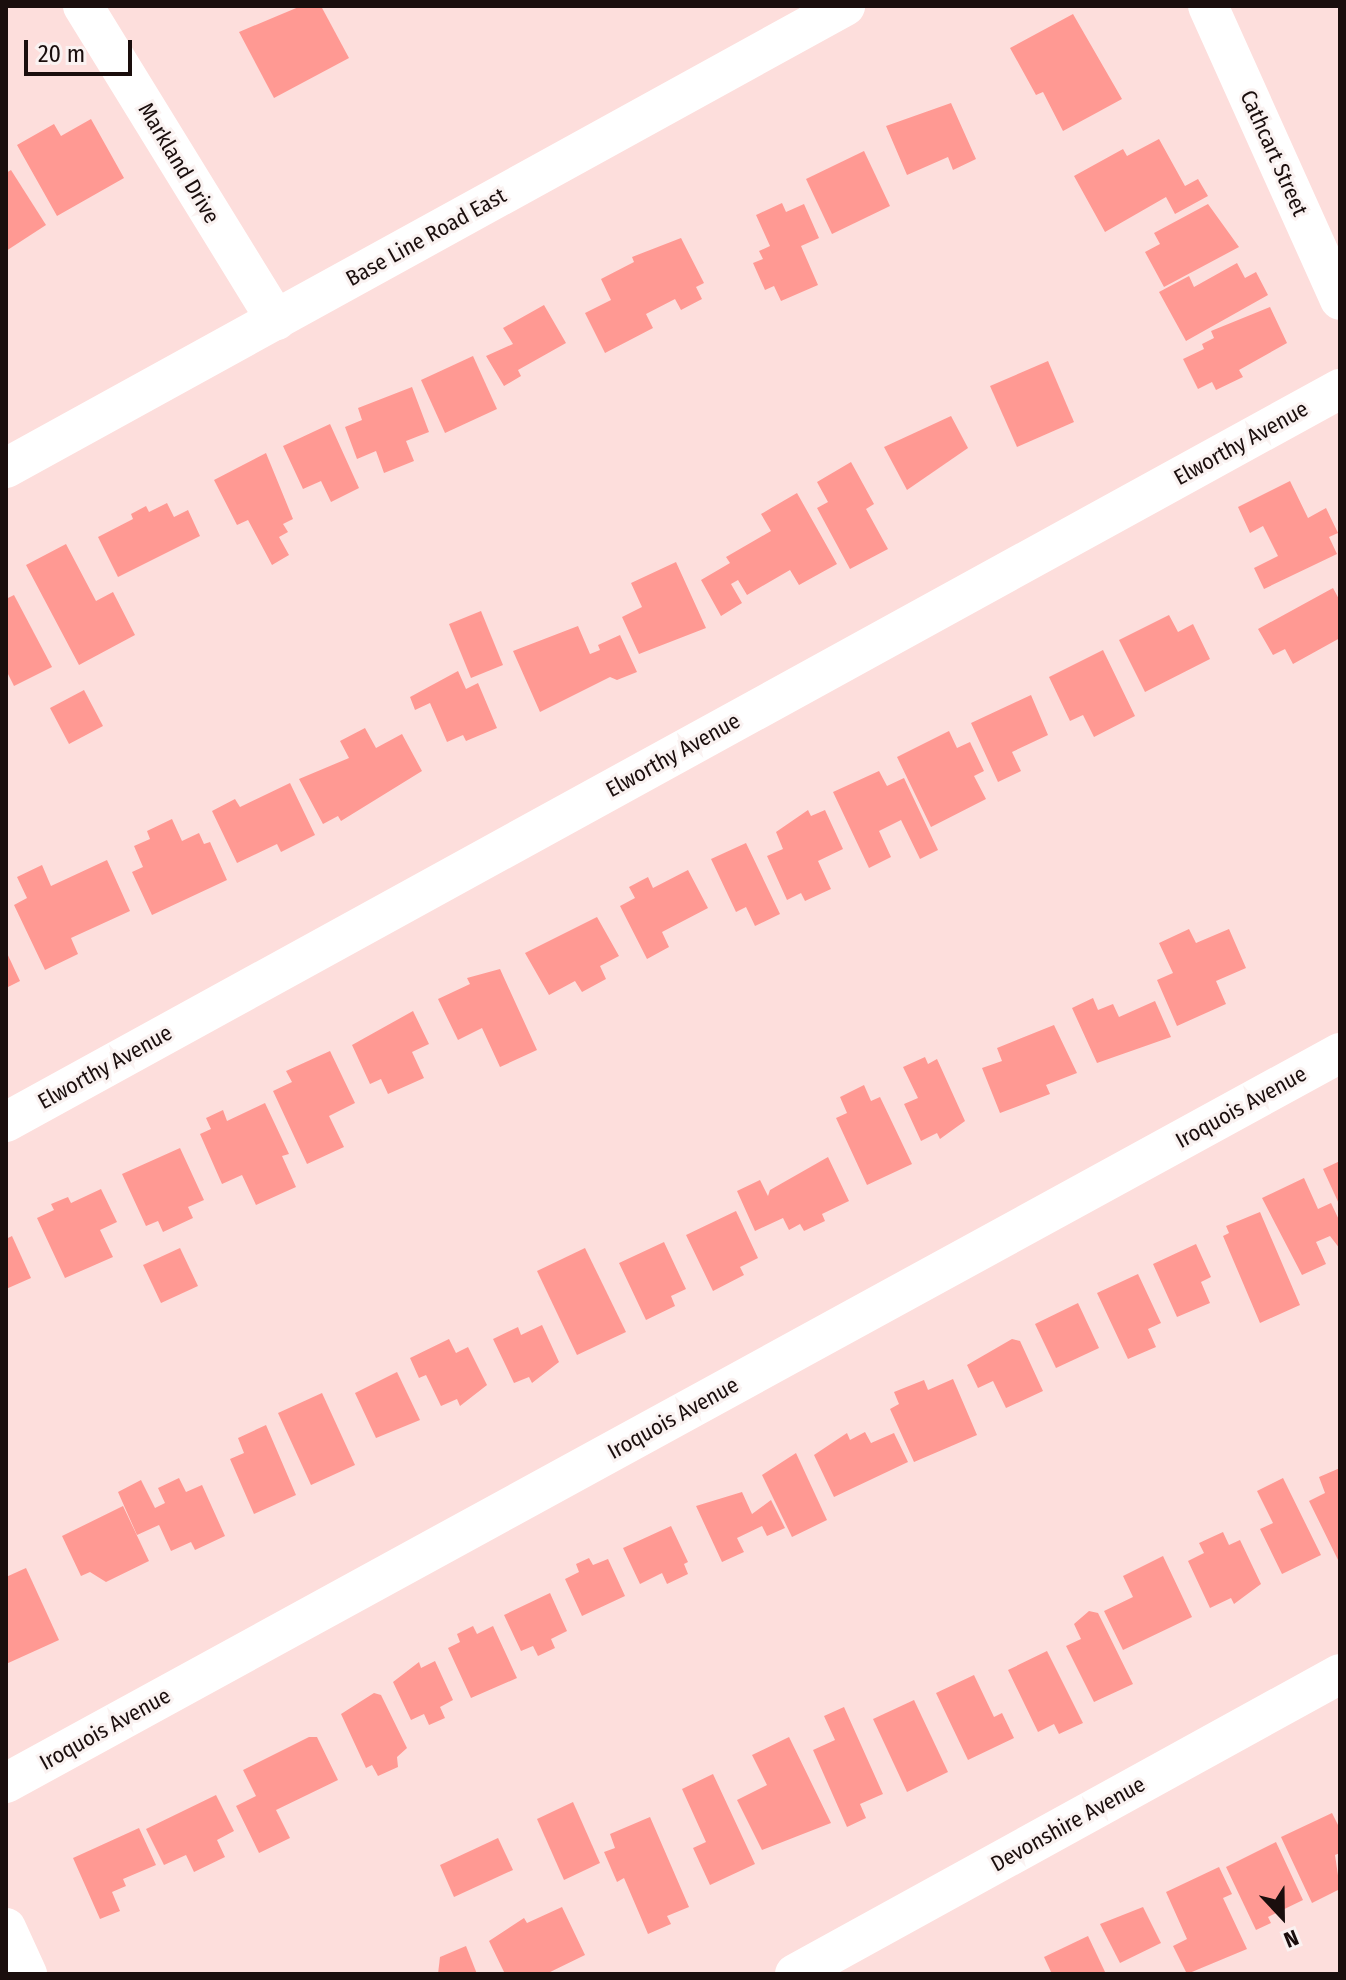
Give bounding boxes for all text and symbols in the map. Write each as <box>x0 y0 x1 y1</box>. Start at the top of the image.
scale bar <box>28 24 136 74</box>
text: 20 m <box>38 40 85 68</box>
street label: Cathcart Street <box>1235 86 1313 220</box>
street label: Markland Drive <box>133 98 225 228</box>
street label: Base Line Road East <box>341 182 511 292</box>
street label: Elworthy Avenue <box>1169 395 1313 491</box>
street label: Elworthy Avenue <box>601 707 745 803</box>
street label: Elworthy Avenue <box>33 1019 177 1115</box>
street label: Iroquois Avenue <box>1171 1060 1311 1154</box>
street label: Iroquois Avenue <box>603 1371 743 1465</box>
street label: Iroquois Avenue <box>35 1682 175 1776</box>
street label: Devonshire Avenue <box>986 1771 1150 1877</box>
north arrow <box>1242 1876 1322 1956</box>
text: N <box>1280 1924 1302 1954</box>

